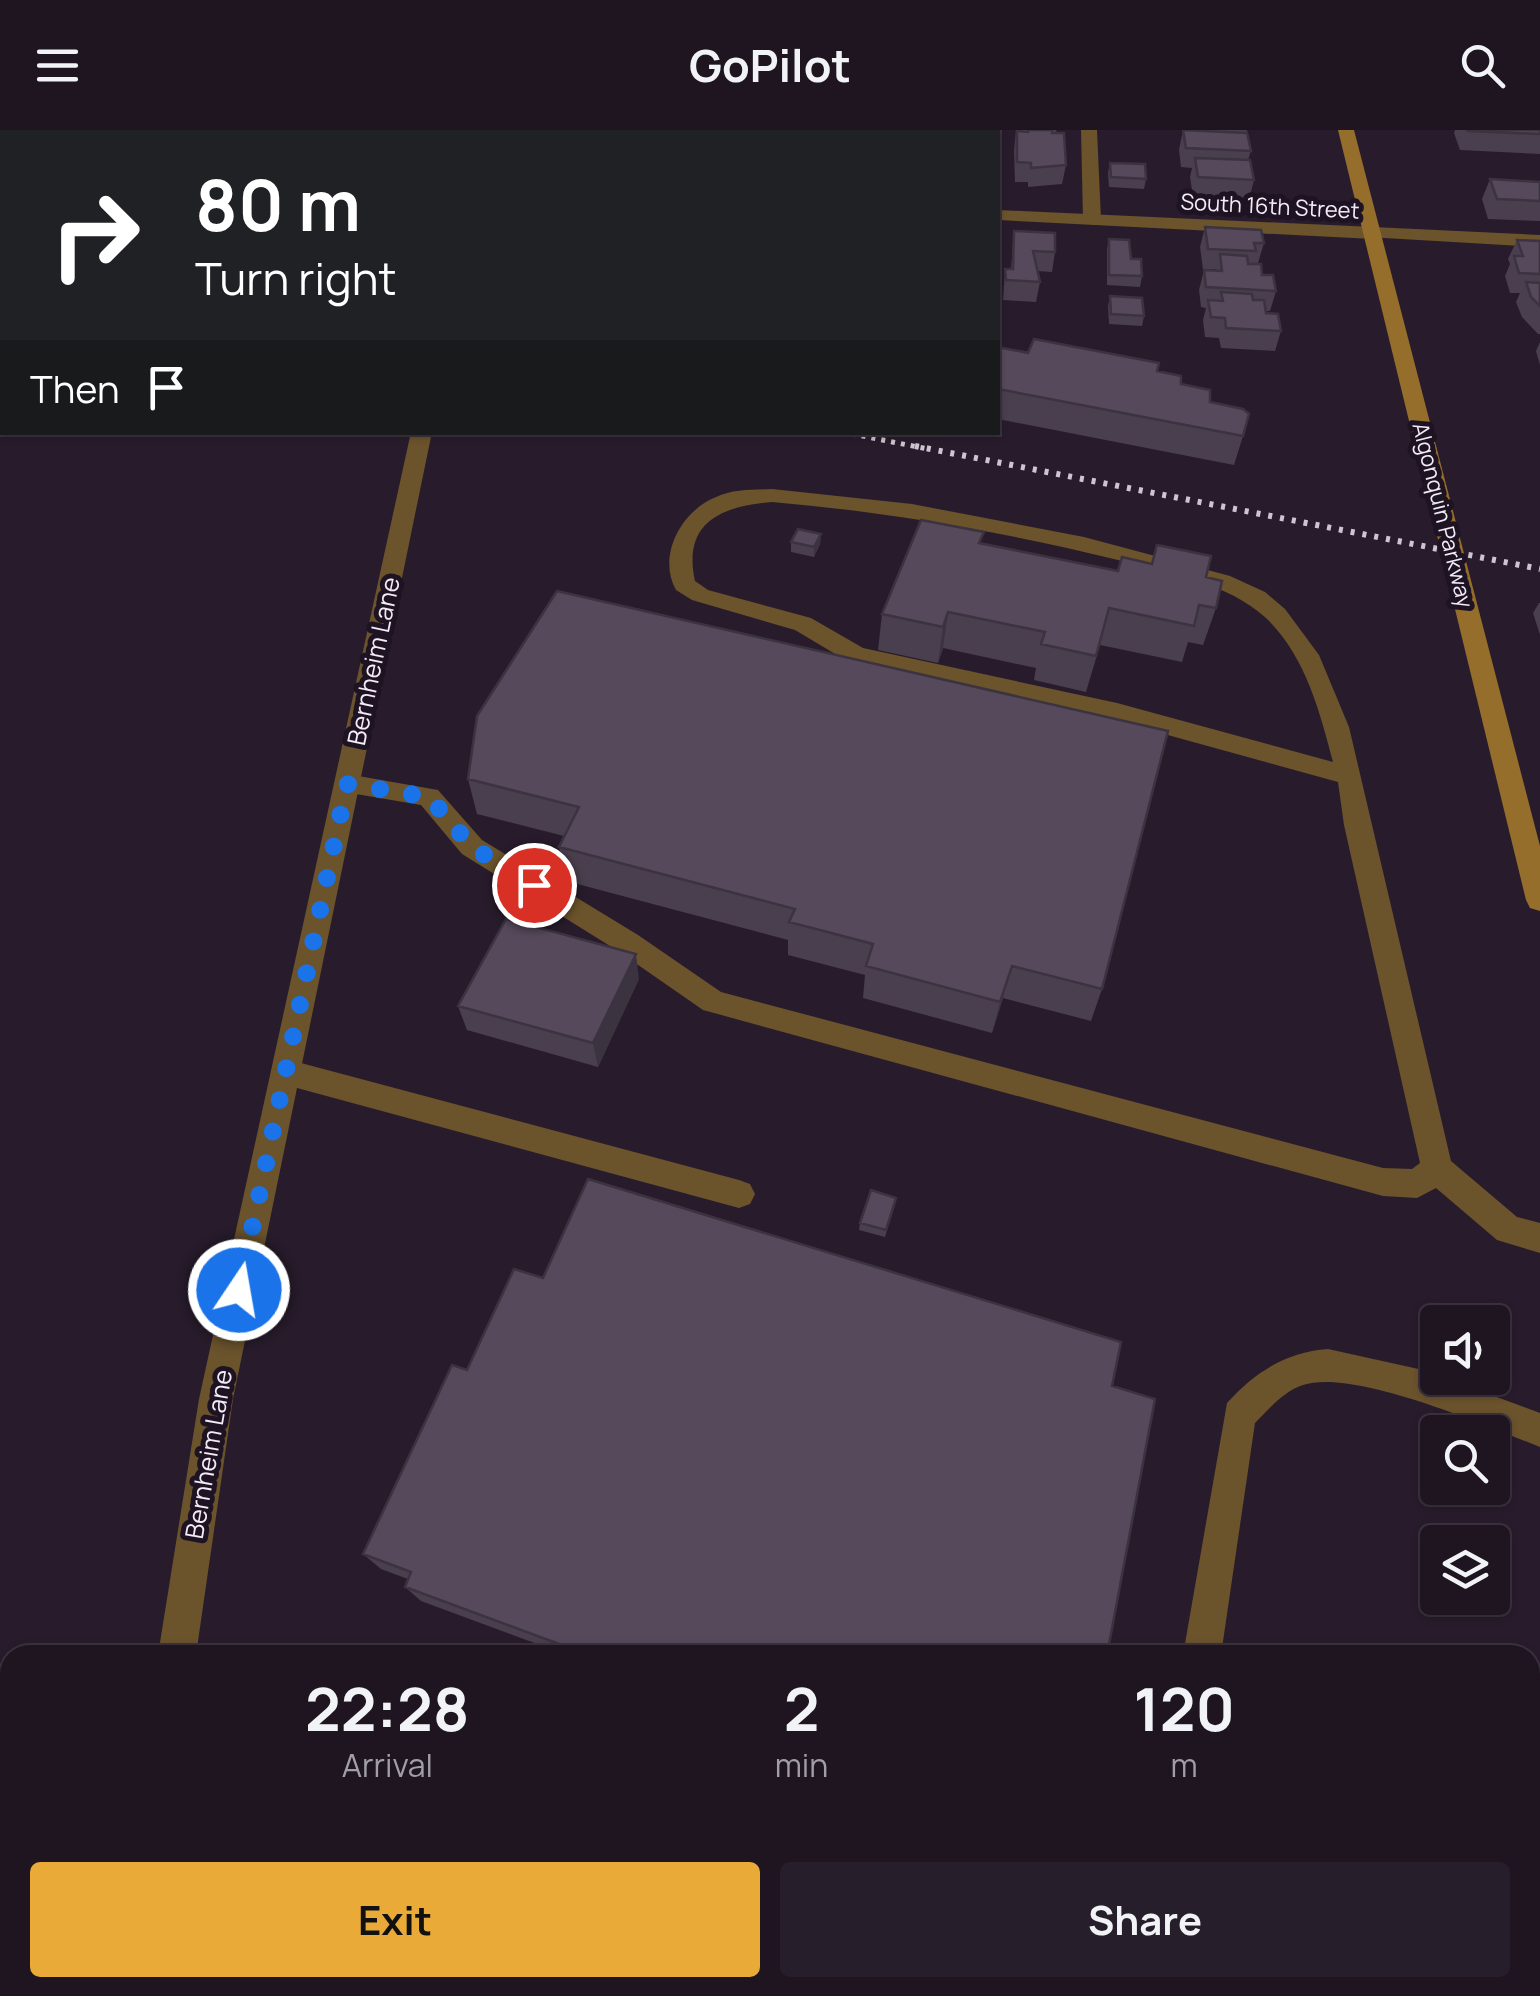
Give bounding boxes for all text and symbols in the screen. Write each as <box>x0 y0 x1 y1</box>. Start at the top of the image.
text: GoPilot <box>689 34 851 96</box>
icon: menu <box>30 38 85 93</box>
icon: search <box>1455 38 1510 93</box>
text: 80 m <box>195 156 361 252</box>
icon: right <box>30 170 160 300</box>
street label: South 16th Street <box>1180 186 1360 226</box>
text: Turn right <box>195 247 396 309</box>
icon: arrive <box>139 360 194 415</box>
text: Then <box>30 362 119 414</box>
street label: Algonquin Parkway <box>1405 419 1481 611</box>
street label: Bernheim Lane <box>338 574 408 748</box>
pin <box>492 843 577 928</box>
icon: arrive <box>507 858 562 913</box>
position arrow <box>187 1238 291 1342</box>
map controls <box>1420 1305 1510 1615</box>
button: sound <box>1420 1305 1510 1395</box>
street label: Bernheim Lane <box>176 1367 240 1541</box>
button: search <box>1420 1415 1510 1505</box>
button: layers <box>1420 1525 1510 1615</box>
text: 22:28 <box>305 1667 470 1749</box>
text: 2 <box>784 1667 819 1749</box>
text: 120 <box>1133 1667 1235 1749</box>
text: Arrival <box>342 1743 433 1787</box>
text: min <box>775 1743 828 1787</box>
text: m <box>1171 1743 1198 1787</box>
button: Exit <box>30 1862 760 1977</box>
button: Share <box>780 1862 1510 1977</box>

